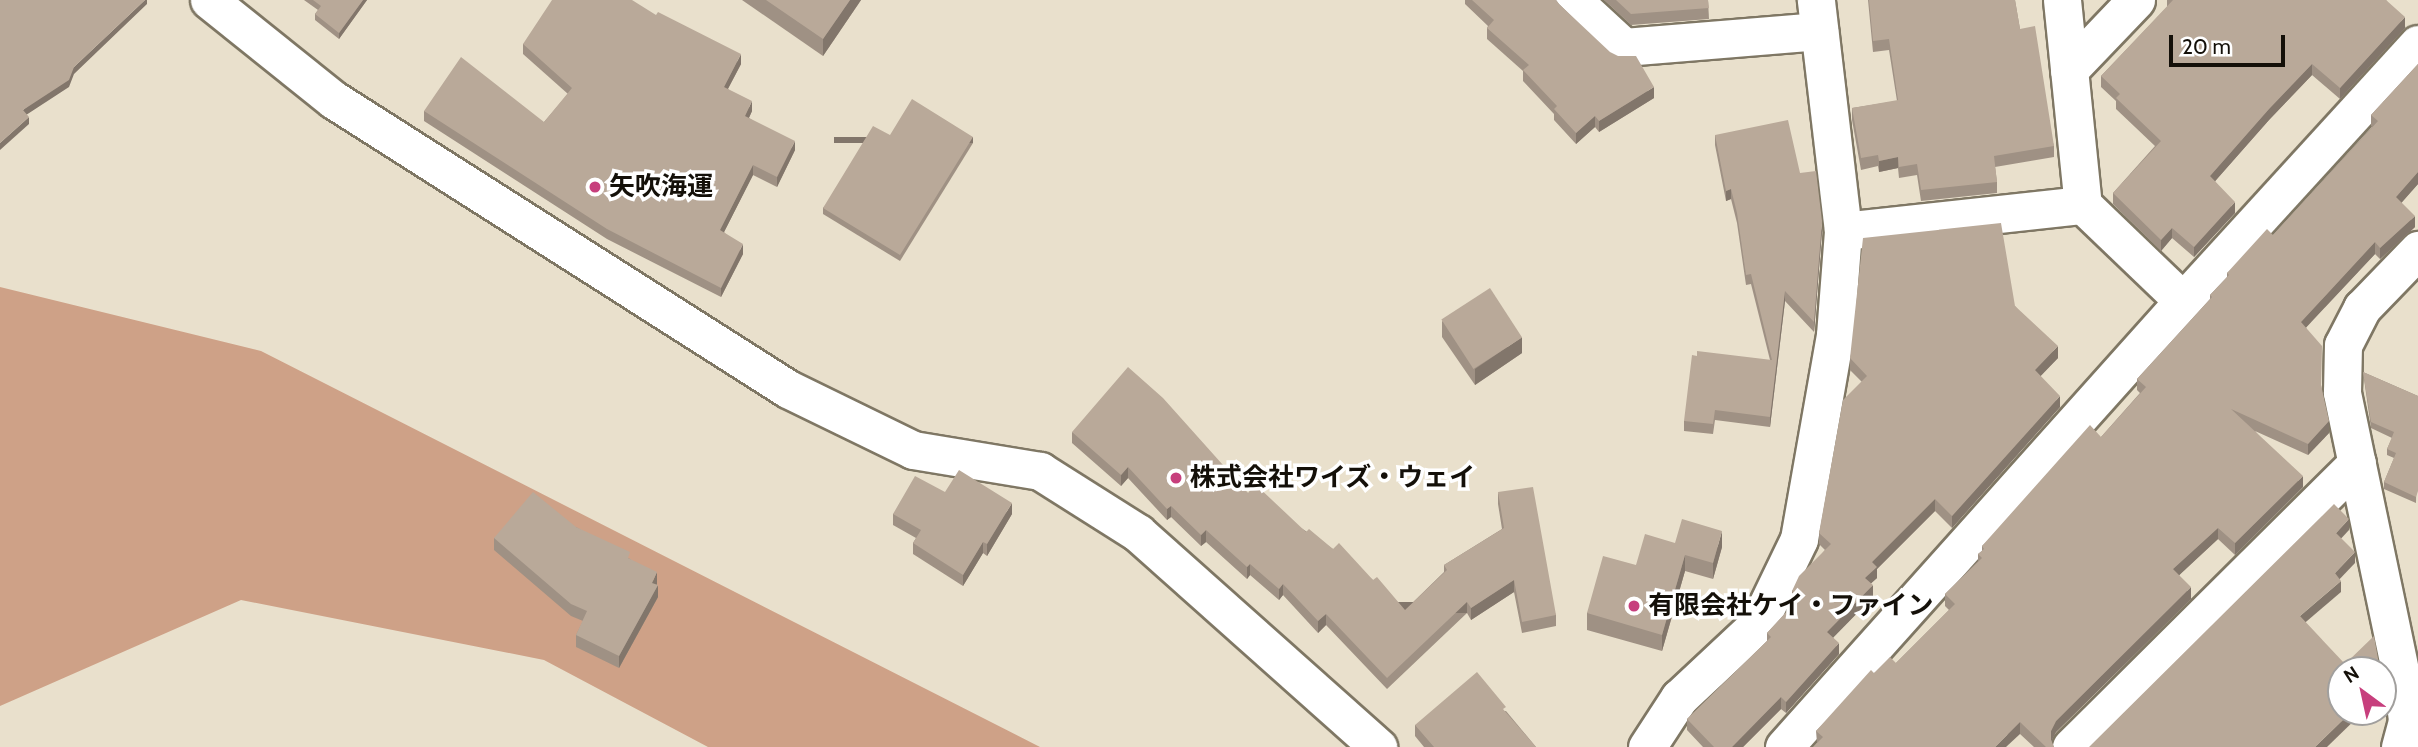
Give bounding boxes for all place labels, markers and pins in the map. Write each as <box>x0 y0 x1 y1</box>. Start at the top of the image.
place label: 矢吹海運 <box>609 171 713 203</box>
marker: 矢吹海運 <box>587 179 603 195</box>
place label: 株式会社ワイズ・ウェイ <box>1190 462 1476 494</box>
marker: 株式会社ワイズ・ウェイ <box>1168 470 1184 486</box>
place label: 有限会社ケイ・ファイン <box>1648 590 1934 622</box>
marker: 有限会社ケイ・ファイン <box>1626 598 1642 614</box>

